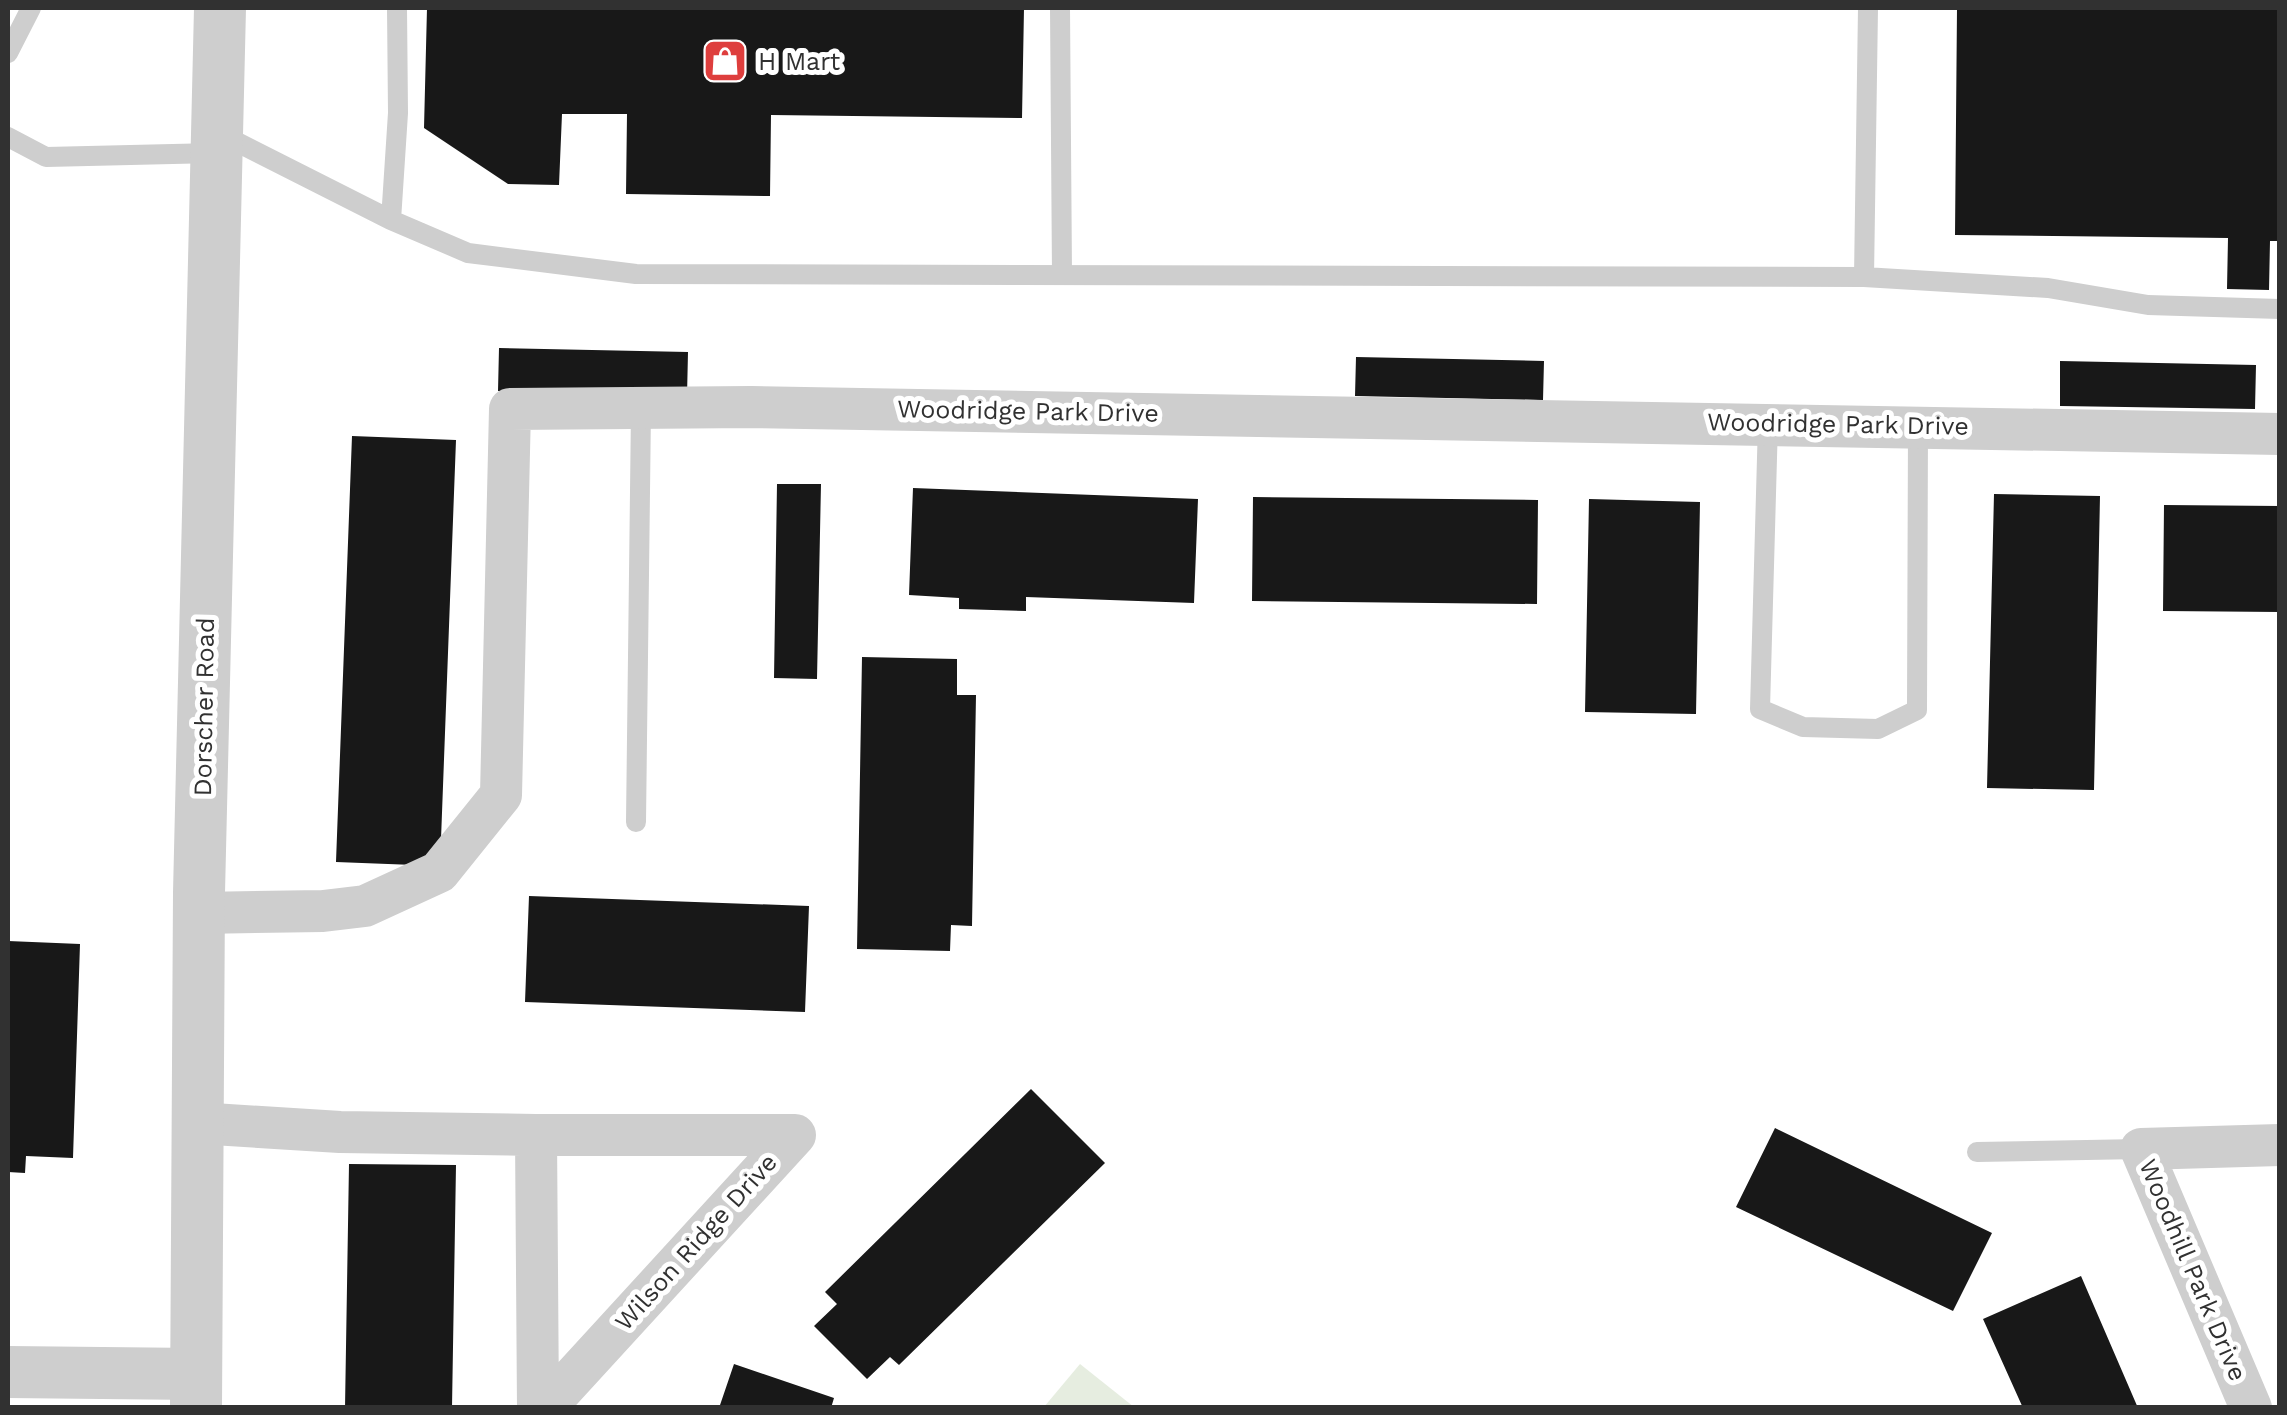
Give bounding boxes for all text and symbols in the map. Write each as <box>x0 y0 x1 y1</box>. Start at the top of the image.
shop icon: H Mart <box>702 38 748 84</box>
place label: H Mart <box>758 47 841 76</box>
street label: Woodridge Park Drive <box>897 394 1159 428</box>
street label: Woodridge Park Drive <box>1707 407 1969 441</box>
street label: Dorscher Road <box>188 617 220 797</box>
street label: Wilson Ridge Drive <box>609 1148 783 1336</box>
street label: Woodhill Park Drive <box>2133 1155 2253 1385</box>

